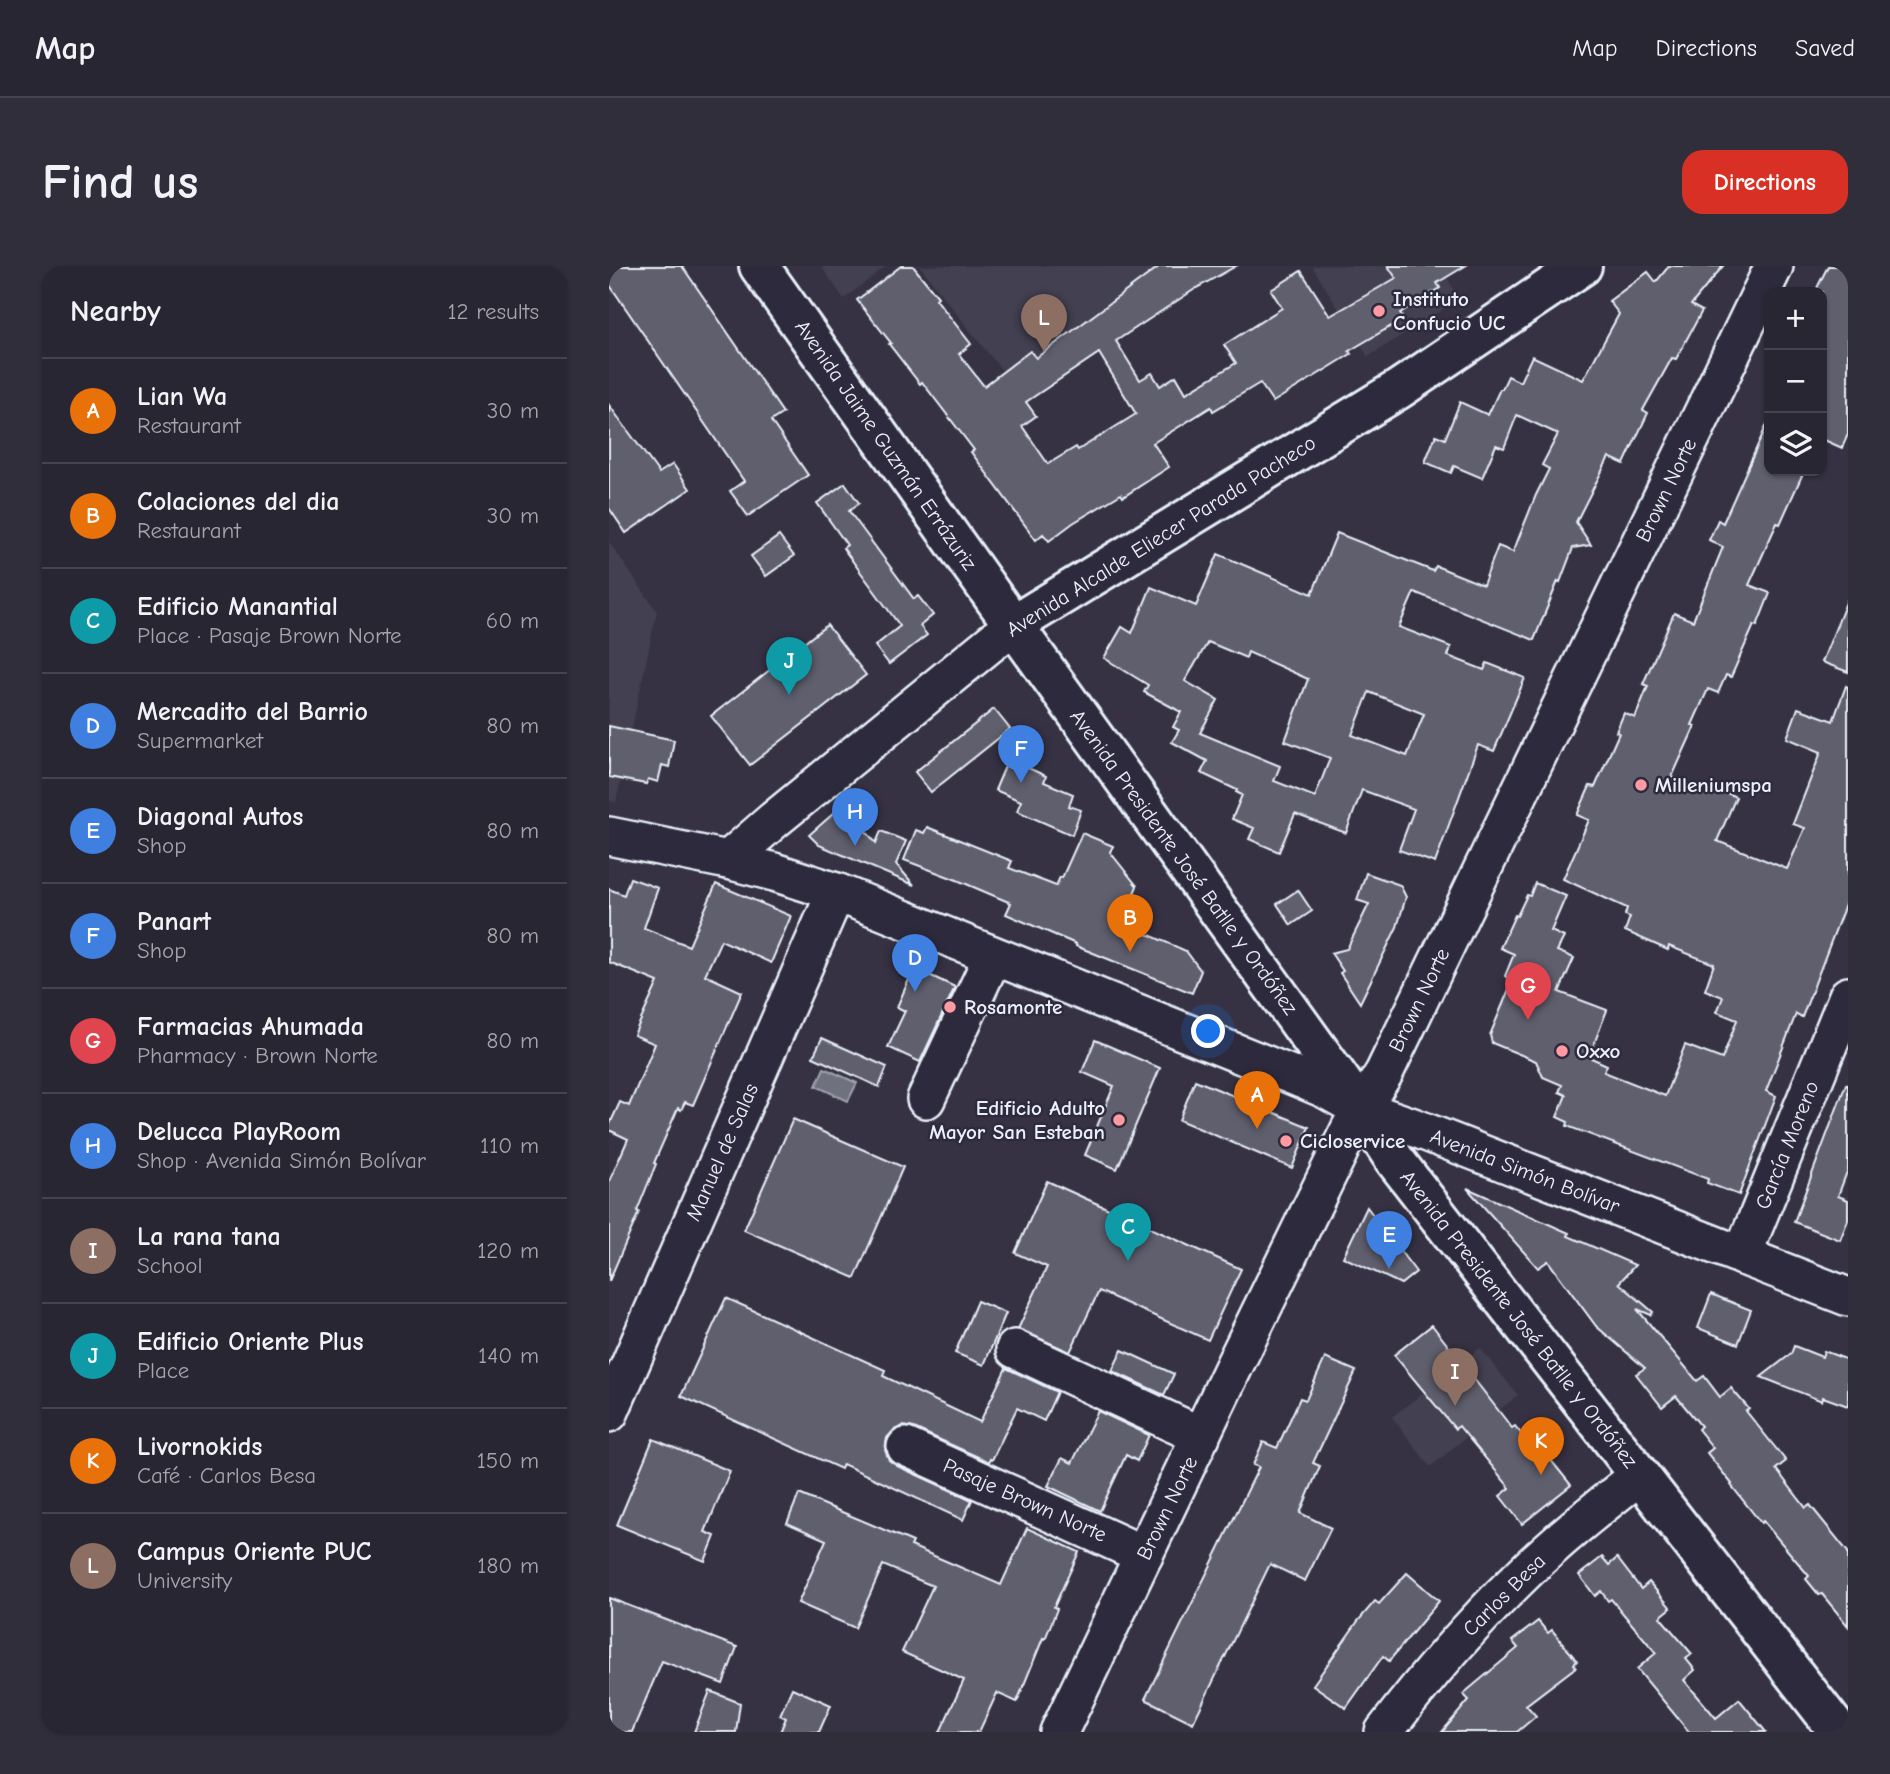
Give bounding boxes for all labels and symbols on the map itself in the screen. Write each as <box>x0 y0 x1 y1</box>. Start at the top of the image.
place label: Instituto Confucio UC <box>1393 287 1506 335</box>
pin: L <box>1021 294 1067 352</box>
marker: Instituto Confucio UC <box>1371 303 1387 319</box>
street label: Avenida Jaime Guzmán Errázuriz <box>790 315 982 575</box>
street label: Avenida Alcalde Eliecer Parada Pacheco <box>1002 430 1320 642</box>
street label: Brown Norte <box>1631 434 1701 546</box>
pin: J <box>766 637 812 695</box>
street label: Avenida Presidente José Batlle y Ordóñez <box>1065 705 1303 1019</box>
pin: F <box>998 725 1044 783</box>
place label: Milleniumspa <box>1655 773 1772 797</box>
marker: Milleniumspa <box>1633 777 1649 793</box>
pin: H <box>832 788 878 846</box>
pin: B <box>1107 894 1153 952</box>
pin: D <box>892 934 938 992</box>
street label: Brown Norte <box>1384 944 1454 1056</box>
pin: G <box>1505 962 1551 1020</box>
place label: Rosamonte <box>964 995 1062 1019</box>
marker: Rosamonte <box>942 999 958 1015</box>
your location <box>1191 1014 1225 1048</box>
place label: Oxxo <box>1576 1039 1621 1063</box>
marker: Oxxo <box>1554 1043 1570 1059</box>
pin: A <box>1234 1071 1280 1129</box>
street label: García Moreno <box>1750 1077 1824 1213</box>
street label: Manuel de Salas <box>681 1079 763 1225</box>
place label: Edificio Adulto Mayor San Esteban <box>929 1096 1105 1144</box>
marker: Edificio Adulto Mayor San Esteban <box>1111 1112 1127 1128</box>
street label: Avenida Simón Bolívar <box>1427 1124 1624 1218</box>
place label: Cicloservice <box>1300 1129 1405 1153</box>
marker: Cicloservice <box>1278 1133 1294 1149</box>
street label: Avenida Presidente José Batlle y Ordóñez <box>1395 1166 1643 1472</box>
pin: C <box>1105 1203 1151 1261</box>
pin: E <box>1366 1211 1412 1269</box>
pin: I <box>1432 1348 1478 1406</box>
pin: K <box>1518 1417 1564 1475</box>
street label: Brown Norte <box>1132 1452 1202 1564</box>
street label: Pasaje Brown Norte <box>940 1453 1110 1547</box>
street label: Carlos Besa <box>1458 1549 1550 1641</box>

